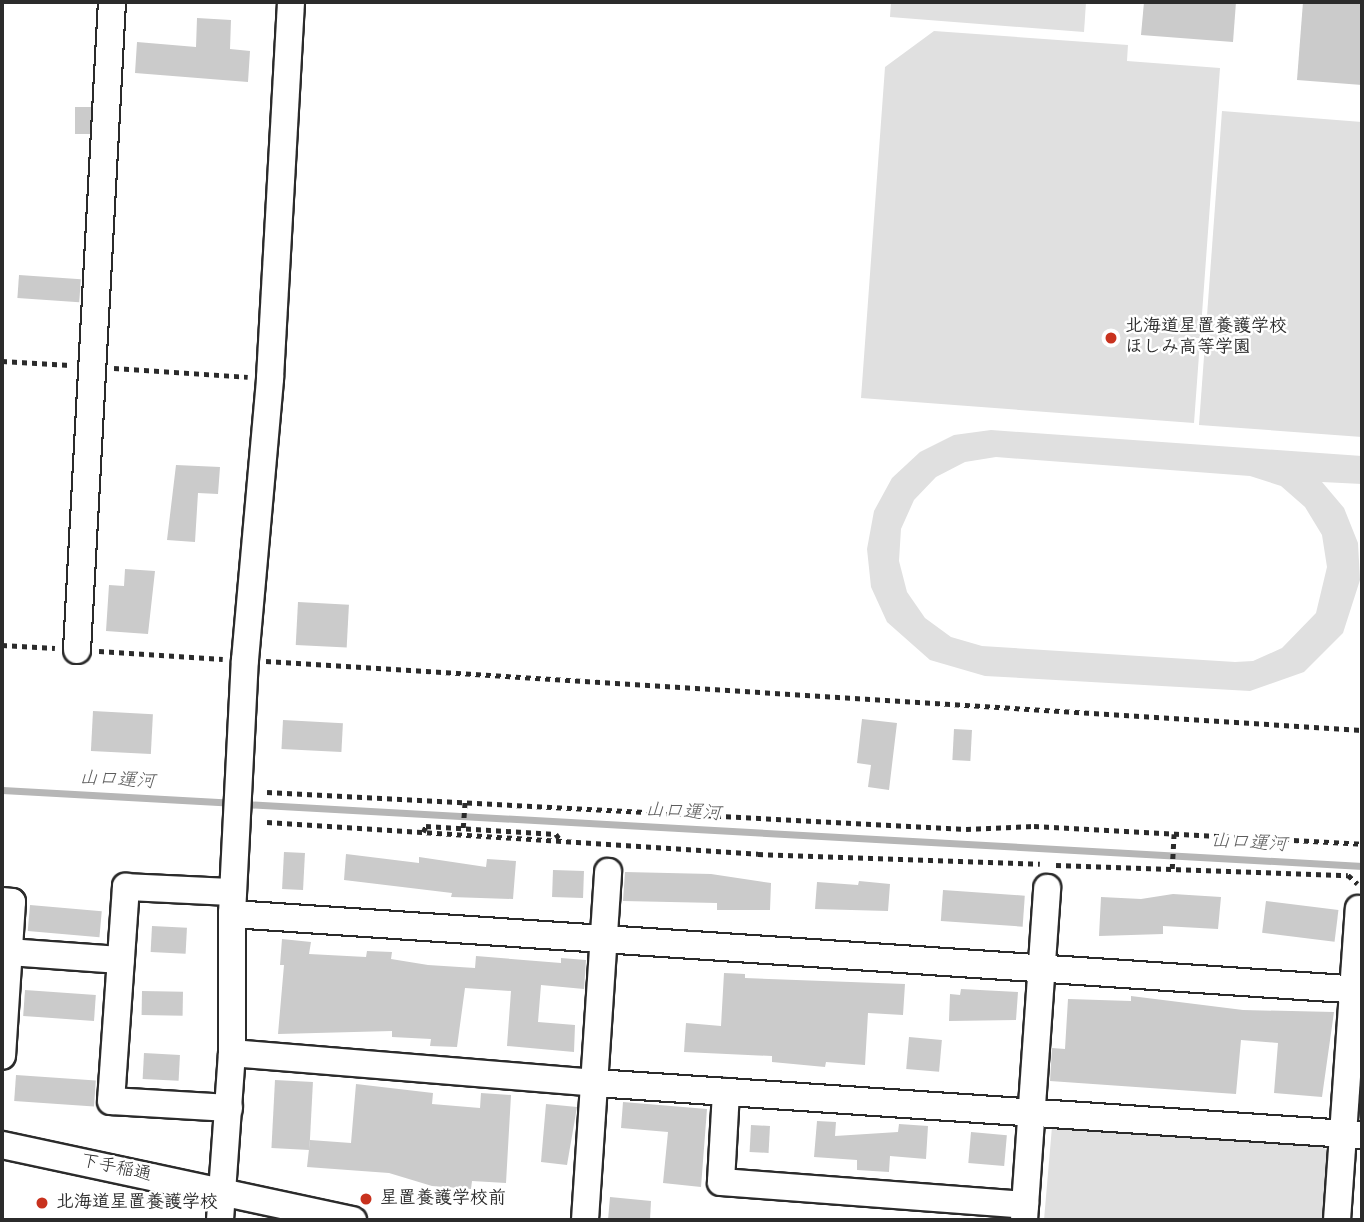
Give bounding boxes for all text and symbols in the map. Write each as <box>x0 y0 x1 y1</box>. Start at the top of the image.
place label: 北海道星置養護学校 ほしみ高等学園 <box>1125 317 1287 360</box>
marker: 北海道星置養護学校 ほしみ高等学園 <box>1103 330 1119 346</box>
water label: 山口運河 <box>78 768 156 794</box>
water label: 山口運河 <box>644 800 722 826</box>
water label: 山口運河 <box>1210 831 1288 857</box>
street label: 下手稲通 <box>79 1151 153 1187</box>
place label: 星置養護学校前 <box>380 1188 506 1210</box>
marker: 星置養護学校前 <box>358 1191 374 1207</box>
place label: 北海道星置養護学校 <box>56 1192 218 1214</box>
marker: 北海道星置養護学校 <box>34 1195 50 1211</box>

